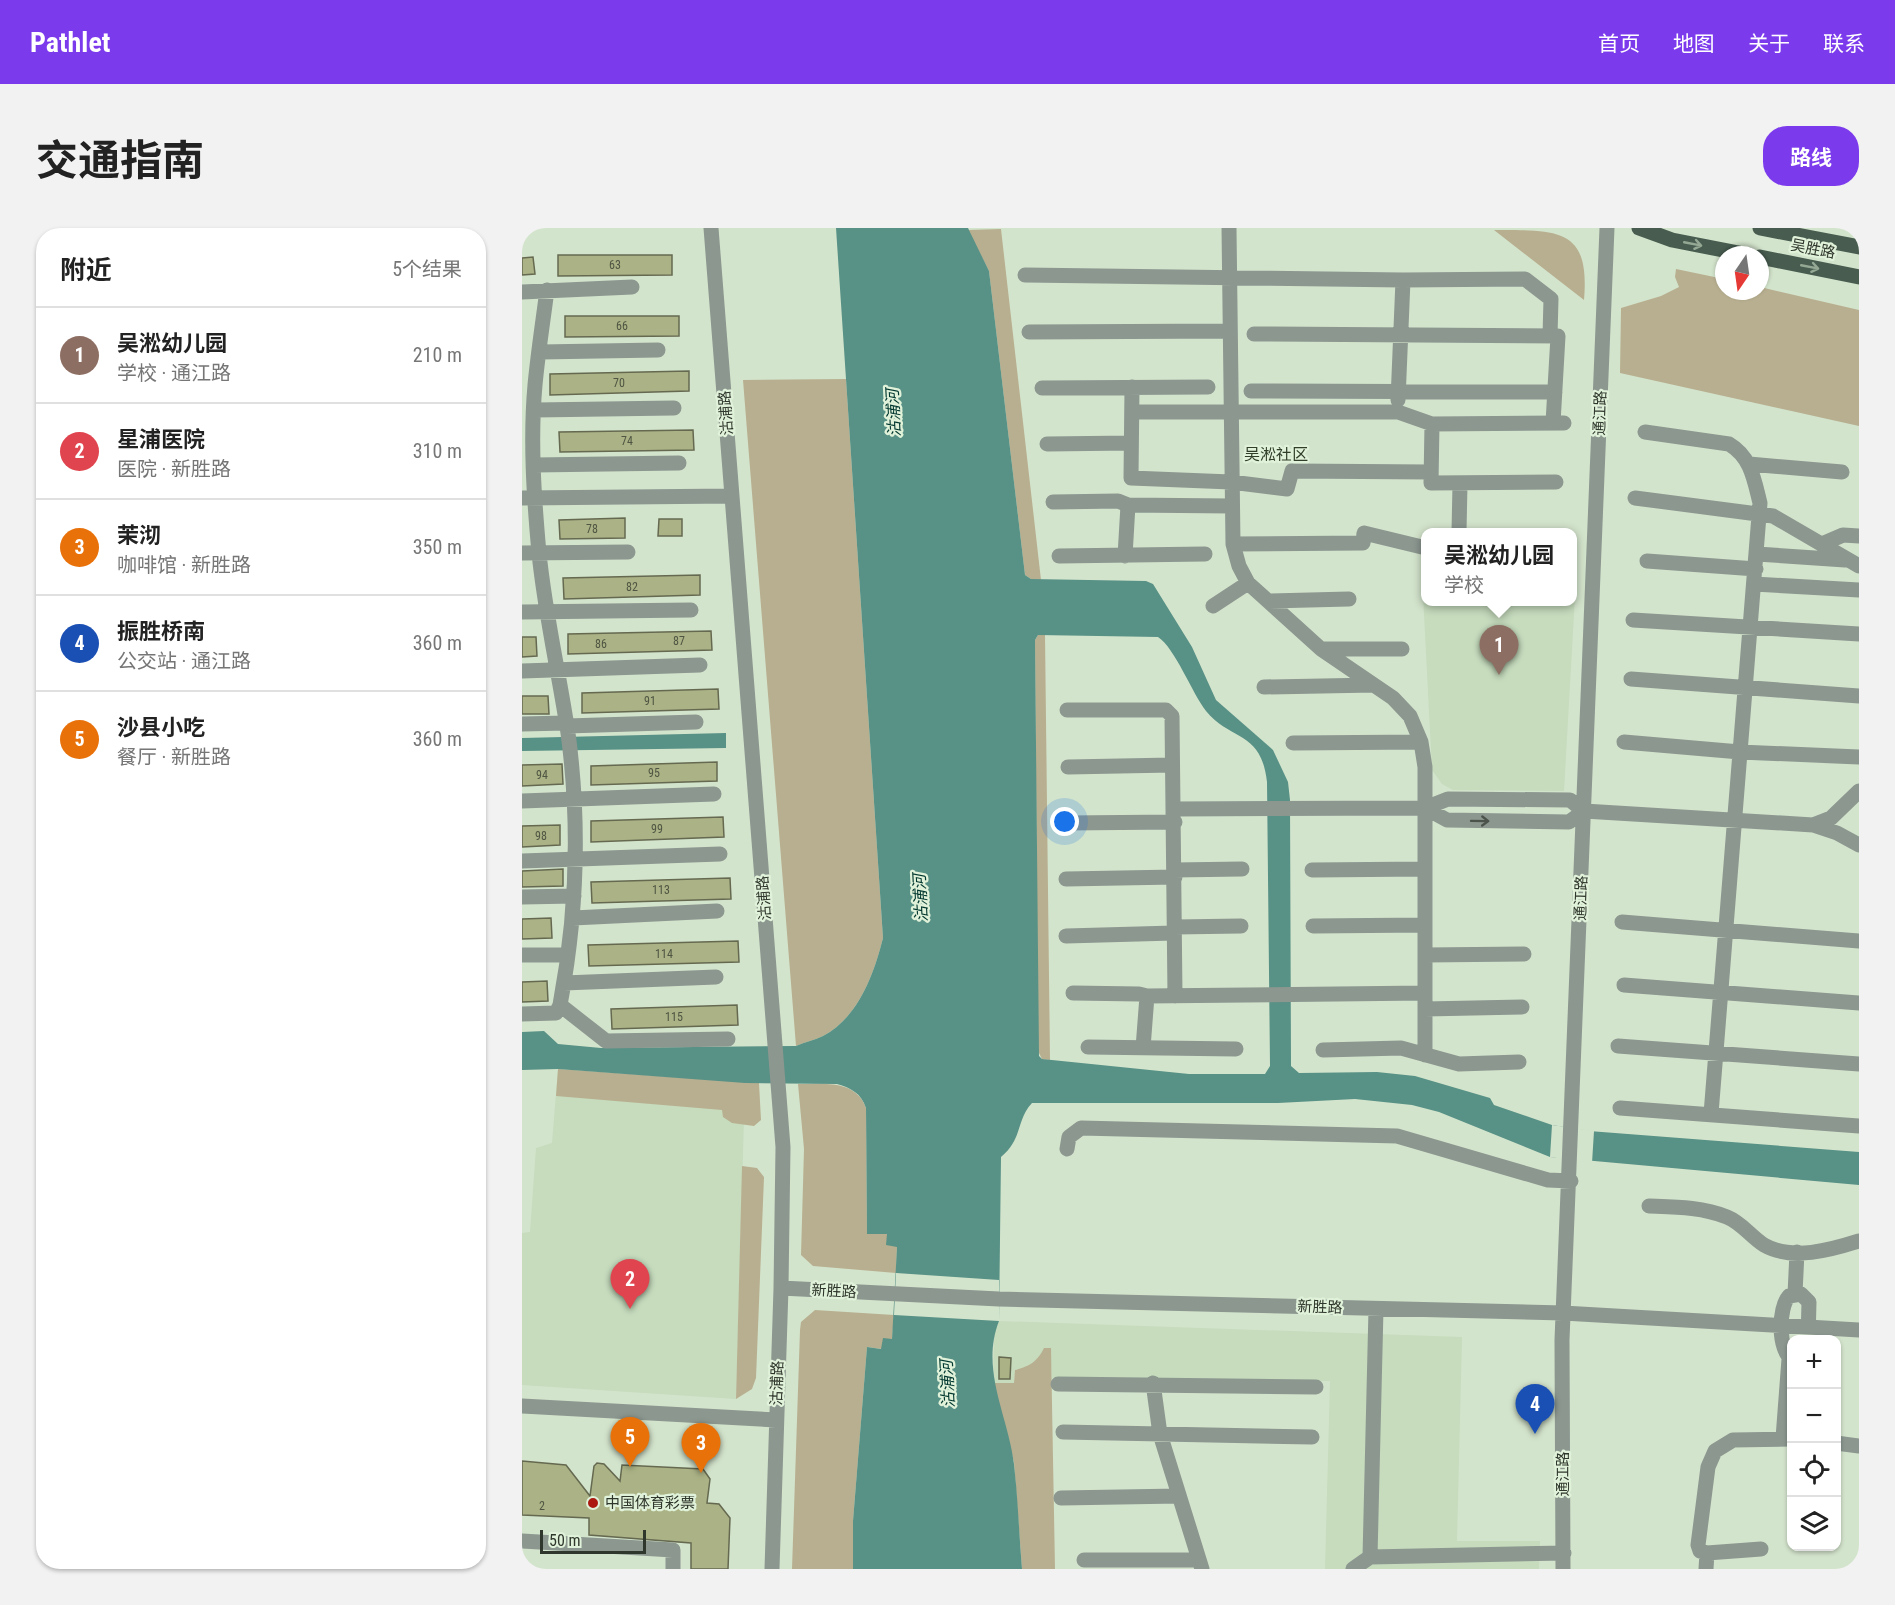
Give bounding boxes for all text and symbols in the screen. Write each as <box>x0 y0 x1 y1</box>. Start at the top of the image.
text: Pathlet <box>30 26 110 59</box>
text: 首页 <box>1598 32 1640 56</box>
text: 地图 <box>1673 32 1715 56</box>
text: 关于 <box>1748 32 1790 56</box>
text: 联系 <box>1823 32 1865 56</box>
button: 路线 <box>1763 126 1859 186</box>
text: 交通指南 <box>36 136 204 185</box>
street label: 吴胜路 <box>1789 236 1837 262</box>
one-way arrow <box>1683 239 1703 250</box>
north arrow <box>1715 246 1769 300</box>
text: 附近 <box>60 255 112 285</box>
text: 5个结果 <box>392 257 462 281</box>
house number: 63 <box>609 258 621 272</box>
one-way arrow <box>1799 262 1819 273</box>
house number: 66 <box>616 319 628 333</box>
text: 吴淞幼儿园 <box>117 331 227 356</box>
text: 1 <box>74 343 85 367</box>
text: 210 m <box>413 343 462 367</box>
text: 学校 · 通江路 <box>117 361 231 385</box>
house number: 70 <box>613 376 625 390</box>
water label: 沽浦河 <box>883 386 904 437</box>
street label: 沽浦路 <box>715 390 737 436</box>
street label: 通江路 <box>1590 390 1610 436</box>
text: 星浦医院 <box>117 427 205 452</box>
house number: 74 <box>621 434 633 448</box>
text: 2 <box>74 439 85 463</box>
text: 310 m <box>413 439 462 463</box>
district label: 吴淞社区 <box>1244 445 1308 464</box>
text: 医院 · 新胜路 <box>117 457 231 481</box>
house number: 78 <box>586 522 598 536</box>
text: 茉沏 <box>117 523 161 548</box>
popup <box>1421 528 1577 606</box>
text: 3 <box>74 535 85 559</box>
text: 350 m <box>413 535 462 559</box>
text: 吴淞幼儿园 <box>1444 543 1554 568</box>
text: 咖啡馆 · 新胜路 <box>117 553 251 577</box>
text: 学校 <box>1444 573 1484 597</box>
house number: 82 <box>626 580 638 594</box>
text: 振胜桥南 <box>117 619 205 644</box>
pin: 1 <box>1480 626 1518 675</box>
text: 4 <box>74 631 85 655</box>
text: 360 m <box>413 631 462 655</box>
house number: 87 <box>673 634 685 648</box>
house number: 86 <box>595 637 607 651</box>
text: 公交站 · 通江路 <box>117 649 251 673</box>
house number: 91 <box>644 694 656 708</box>
text: 沙县小吃 <box>117 715 205 740</box>
text: 5 <box>74 727 85 751</box>
text: 360 m <box>413 727 462 751</box>
text: 餐厅 · 新胜路 <box>117 745 231 769</box>
house number: 95 <box>648 766 660 780</box>
house number: 94 <box>536 768 548 782</box>
your location <box>1050 807 1079 836</box>
one-way arrow <box>1470 815 1490 827</box>
house number: 99 <box>651 822 663 836</box>
house number: 98 <box>535 829 547 843</box>
water label: 沽浦河 <box>910 871 931 922</box>
street label: 沽浦路 <box>753 875 775 921</box>
street label: 通江路 <box>1571 875 1591 921</box>
house number: 113 <box>652 883 670 897</box>
house number: 114 <box>655 947 673 961</box>
house number: 115 <box>665 1010 683 1024</box>
pin: 2 <box>610 1260 650 1309</box>
street label: 新胜路 <box>811 1281 857 1301</box>
street label: 新胜路 <box>1297 1297 1343 1317</box>
map controls <box>1787 1335 1841 1551</box>
button: + <box>1787 1335 1841 1389</box>
water label: 沽浦河 <box>937 1357 958 1408</box>
street label: 沽浦路 <box>767 1360 787 1406</box>
pin: 4 <box>1516 1384 1554 1434</box>
button: − <box>1787 1389 1841 1443</box>
pin: 5 <box>610 1418 650 1467</box>
pin: 3 <box>682 1424 720 1473</box>
button: locate <box>1787 1443 1841 1497</box>
street label: 通江路 <box>1554 1451 1572 1497</box>
place label: 中国体育彩票 <box>605 1494 695 1512</box>
marker: 中国体育彩票 <box>586 1496 600 1510</box>
button: layers <box>1787 1497 1841 1551</box>
house number: 2 <box>539 1499 545 1513</box>
scale bar <box>540 1527 646 1554</box>
text: 50 m <box>549 1531 581 1550</box>

